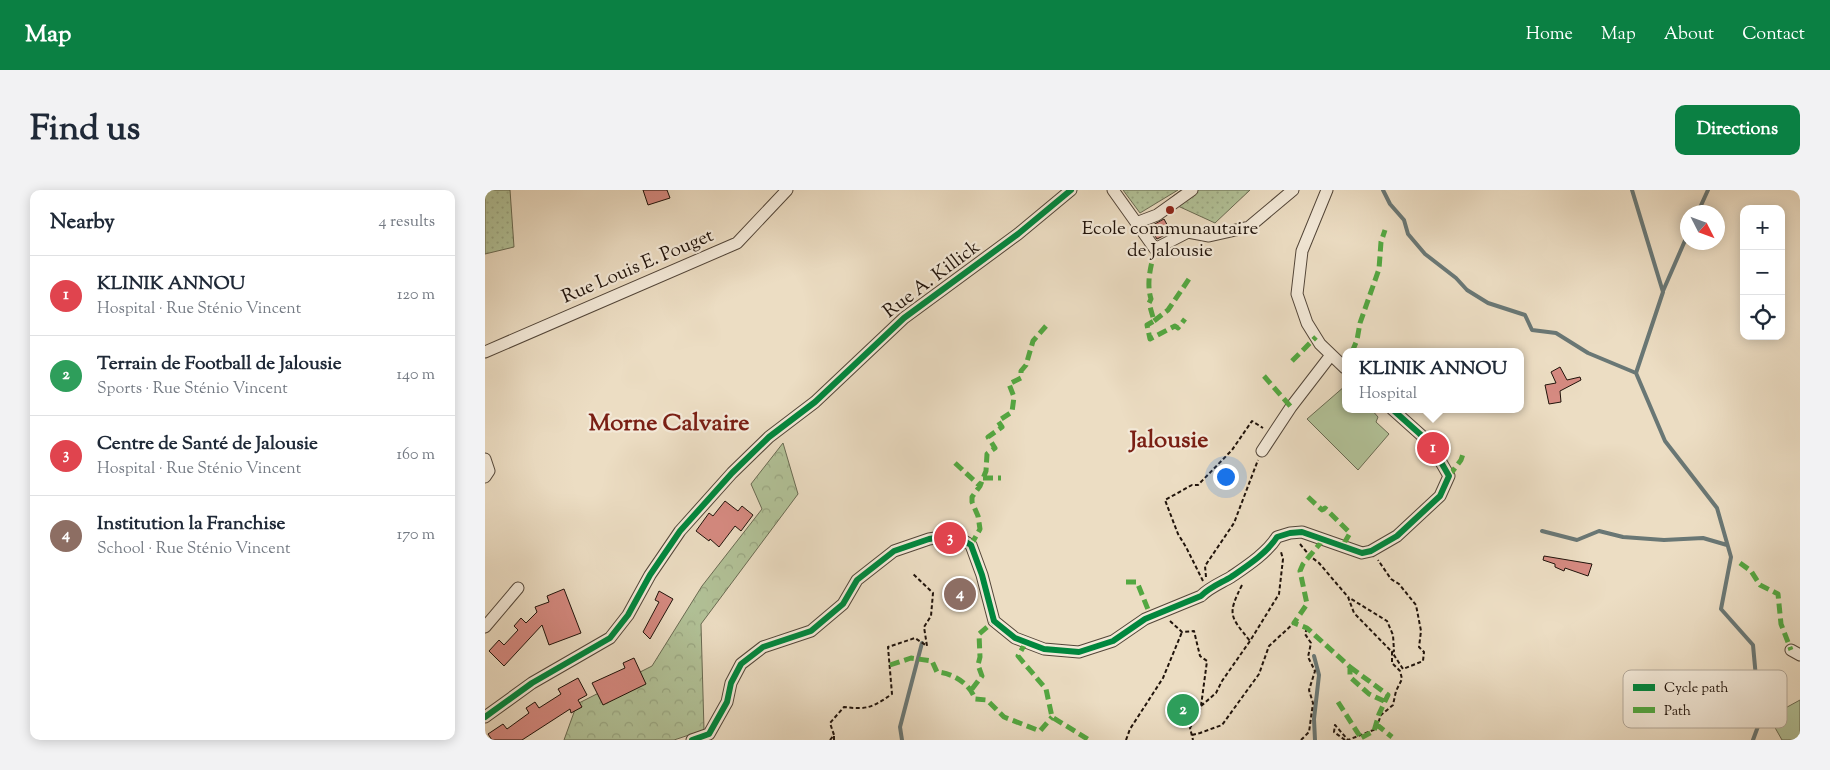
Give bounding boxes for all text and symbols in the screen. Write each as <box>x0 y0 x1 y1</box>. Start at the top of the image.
text: Map <box>25 18 71 52</box>
text: Home <box>1526 22 1573 48</box>
text: Map <box>1601 22 1636 48</box>
text: About <box>1664 22 1714 48</box>
text: Contact <box>1742 22 1805 48</box>
text: Find us <box>30 105 140 156</box>
button: Directions <box>1675 105 1800 155</box>
marker: Ecole communautaire de Jalousie <box>1164 204 1176 216</box>
north arrow <box>1680 205 1725 250</box>
map controls <box>1740 205 1785 340</box>
button: + <box>1740 205 1785 250</box>
text: Nearby <box>50 208 115 238</box>
text: 4 results <box>379 211 435 234</box>
place label: Ecole communautaire de Jalousie <box>1082 216 1259 265</box>
street label: Rue Louis E. Pouget <box>558 223 719 311</box>
street label: Rue A. Killick <box>878 234 987 325</box>
button: − <box>1740 250 1785 295</box>
text: KLINIK ANNOU <box>97 271 245 298</box>
text: 1 <box>63 284 69 307</box>
text: 120 m <box>397 284 435 307</box>
button: locate <box>1740 295 1785 340</box>
text: Hospital · Rue Sténio Vincent <box>97 298 301 321</box>
popup <box>1342 348 1524 413</box>
text: Terrain de Football de Jalousie <box>97 351 342 378</box>
text: KLINIK ANNOU <box>1359 356 1507 383</box>
text: 2 <box>62 364 70 387</box>
text: 140 m <box>397 364 435 387</box>
text: Sports · Rue Sténio Vincent <box>97 378 288 401</box>
text: Hospital <box>1359 383 1417 406</box>
district label: Morne Calvaire <box>588 407 750 441</box>
district label: Jalousie <box>1128 424 1208 458</box>
pin: 1 <box>1417 429 1449 467</box>
text: Centre de Santé de Jalousie <box>97 431 318 458</box>
text: 3 <box>63 444 69 467</box>
text: 160 m <box>397 444 435 467</box>
text: Hospital · Rue Sténio Vincent <box>97 458 301 481</box>
your location <box>1213 464 1239 490</box>
text: Institution la Franchise <box>97 511 285 538</box>
pin: 3 <box>934 519 966 557</box>
text: 4 <box>62 524 70 547</box>
text: 170 m <box>397 524 435 547</box>
text: School · Rue Sténio Vincent <box>97 538 291 561</box>
pin: 4 <box>944 575 976 613</box>
legend <box>1623 670 1787 728</box>
text: Cycle path <box>1664 679 1728 699</box>
pin: 2 <box>1167 691 1199 729</box>
text: Path <box>1664 702 1691 722</box>

